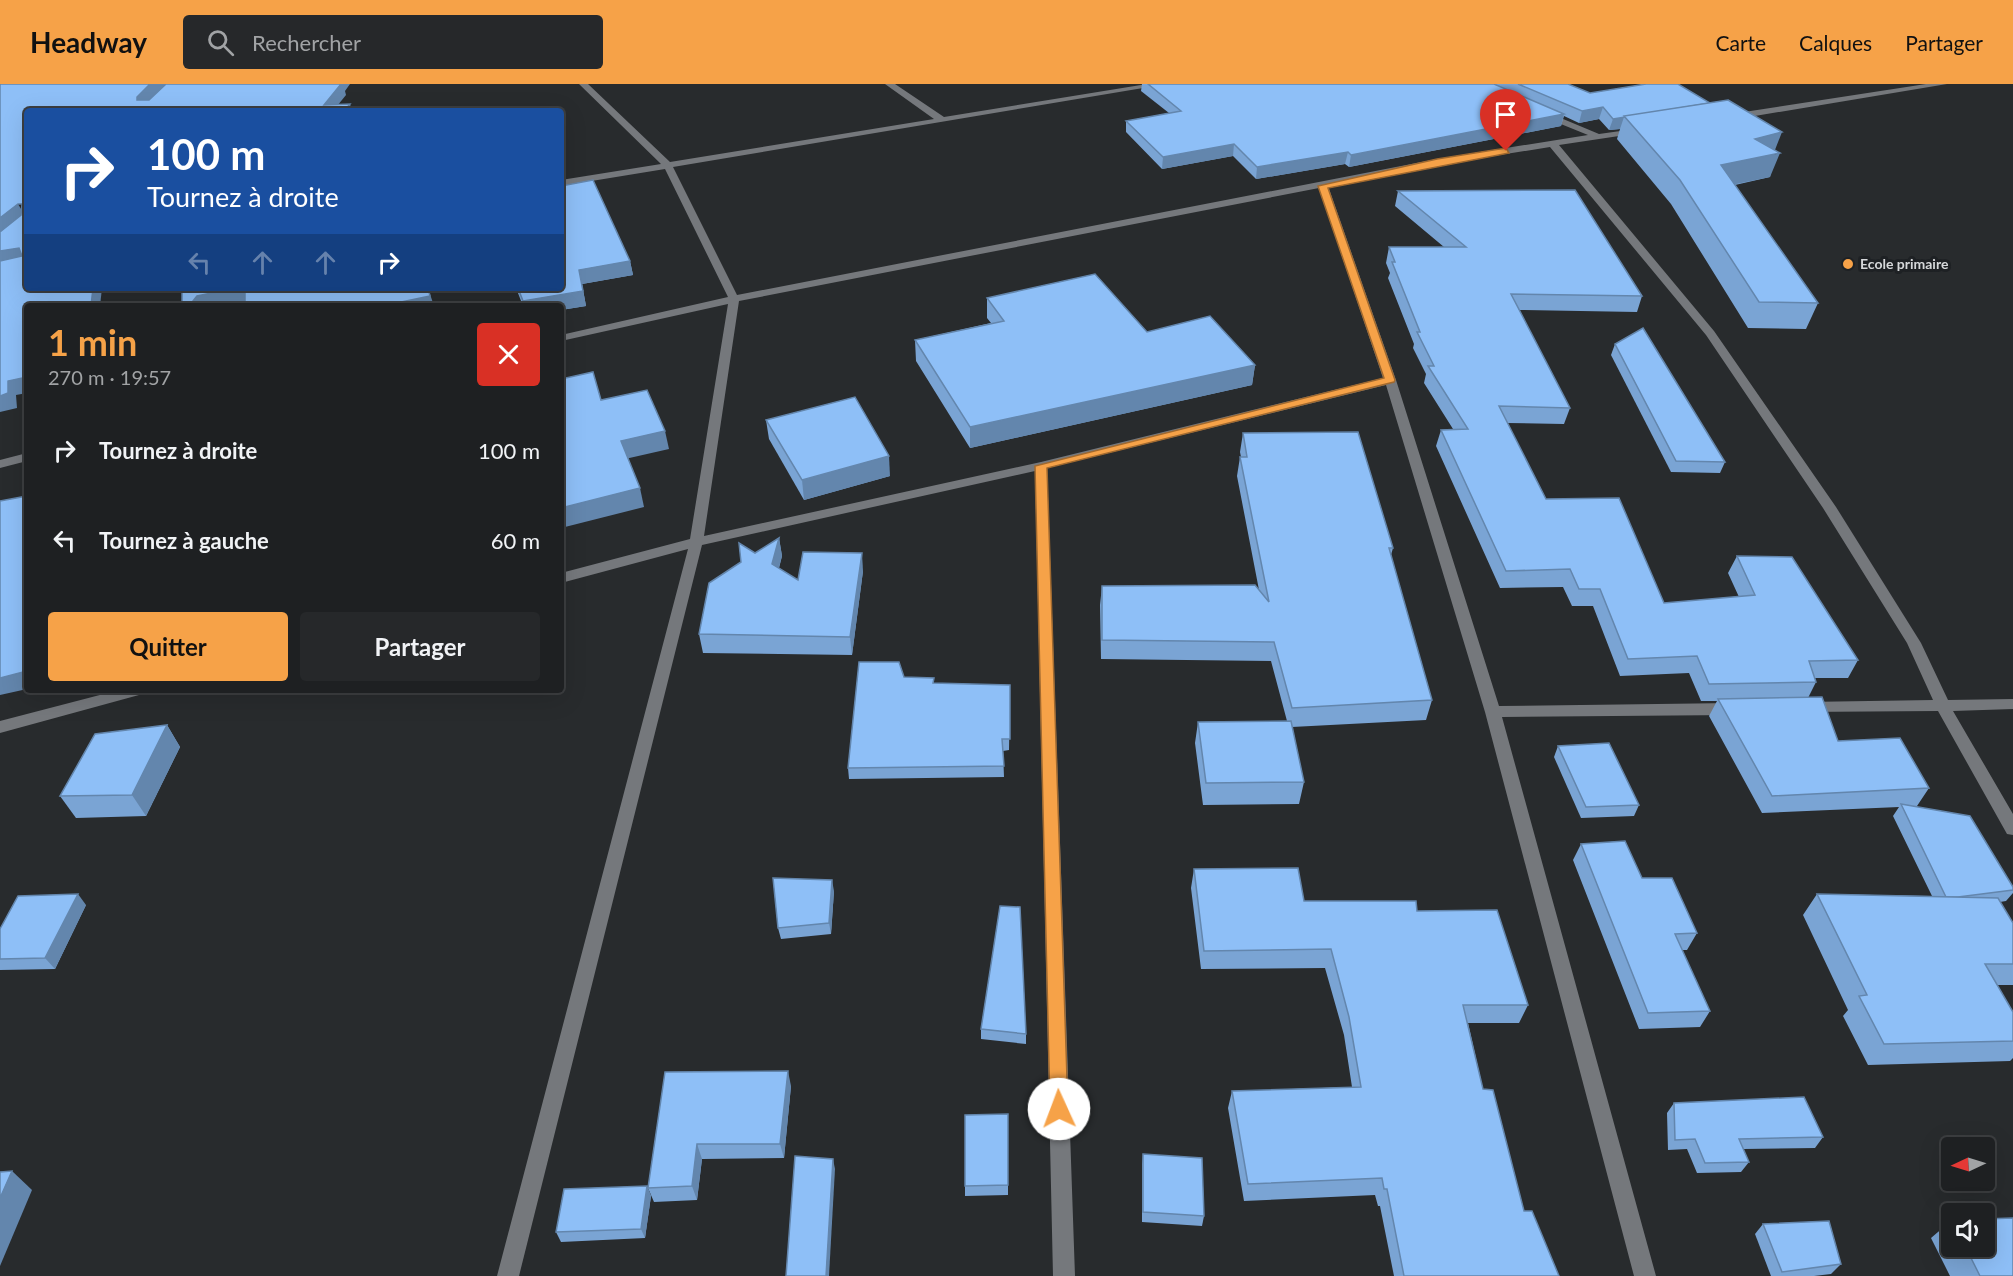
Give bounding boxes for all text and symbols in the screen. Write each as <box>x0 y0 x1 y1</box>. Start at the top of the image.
search box <box>183 15 603 69</box>
text: Headway <box>30 25 147 59</box>
icon: search <box>204 26 237 59</box>
text: Rechercher <box>252 29 361 56</box>
text: Carte <box>1715 30 1766 55</box>
text: Calques <box>1799 30 1872 55</box>
text: Partager <box>1905 30 1983 55</box>
pin <box>1480 89 1531 151</box>
icon: arrive <box>1489 98 1522 131</box>
text: 100 m <box>147 129 265 179</box>
icon: right <box>48 132 126 210</box>
text: Tournez à droite <box>147 180 339 213</box>
icon: left <box>183 246 216 279</box>
icon: ahead <box>246 246 279 279</box>
icon: ahead <box>309 246 342 279</box>
icon: right <box>372 246 405 279</box>
place label: Ecole primaire <box>1860 255 1949 272</box>
marker: Ecole primaire <box>1841 257 1855 271</box>
text: 1 min <box>48 320 137 364</box>
button: close <box>477 323 540 386</box>
text: 270 m · 19:57 <box>48 365 171 389</box>
icon: right <box>48 434 81 467</box>
text: Tournez à droite <box>99 437 257 464</box>
text: 100 m <box>478 437 540 464</box>
icon: left <box>48 524 81 557</box>
text: Tournez à gauche <box>99 527 269 554</box>
text: 60 m <box>491 527 540 554</box>
button: Quitter <box>48 612 288 681</box>
button: Partager <box>300 612 540 681</box>
position arrow <box>1027 1077 1091 1141</box>
north arrow <box>1941 1137 1995 1191</box>
map controls <box>1941 1137 1995 1257</box>
button: sound <box>1941 1203 1995 1257</box>

